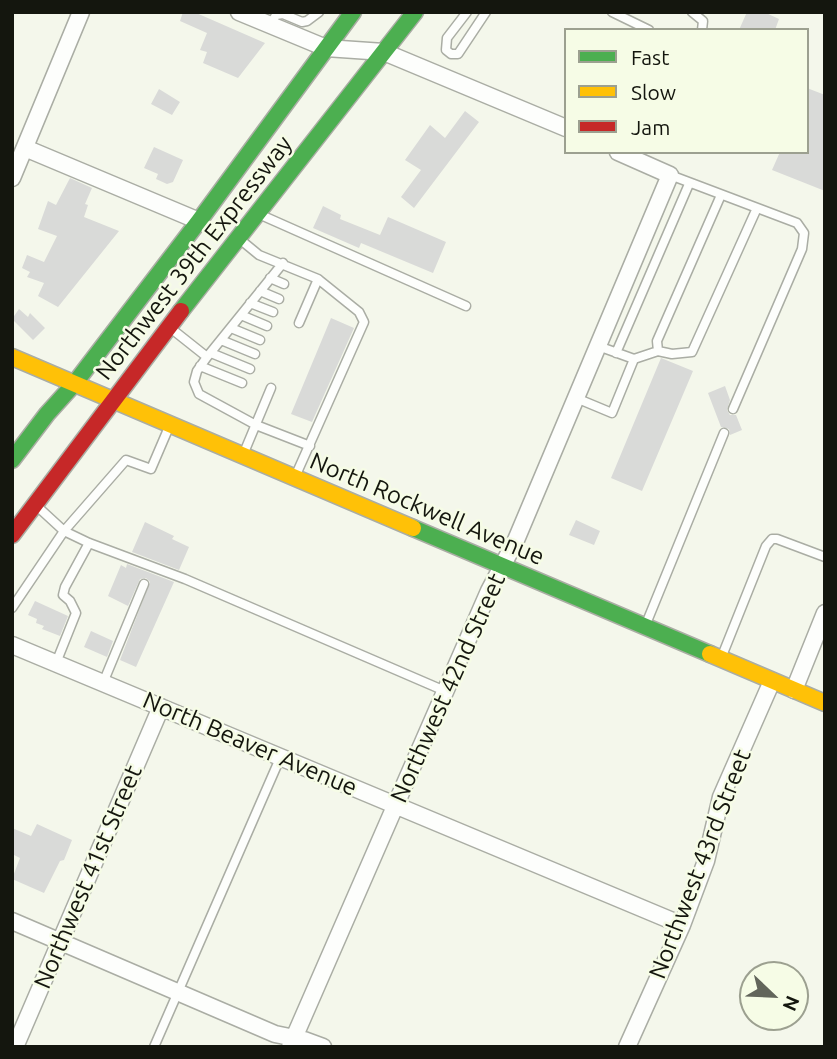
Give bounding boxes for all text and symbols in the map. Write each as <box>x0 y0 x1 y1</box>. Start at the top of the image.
legend <box>564 28 809 154</box>
text: Fast <box>631 45 669 69</box>
text: Slow <box>631 80 676 104</box>
text: Jam <box>631 115 670 139</box>
street label: Northwest 39th Expressway <box>90 130 298 386</box>
street label: North Rockwell Avenue <box>305 447 549 571</box>
street label: Northwest 42nd Street <box>384 569 512 807</box>
street label: North Beaver Avenue <box>138 686 362 802</box>
street label: Northwest 43rd Street <box>643 745 757 983</box>
street label: Northwest 41st Street <box>28 761 148 993</box>
north arrow <box>739 961 809 1031</box>
text: N <box>779 993 804 1014</box>

